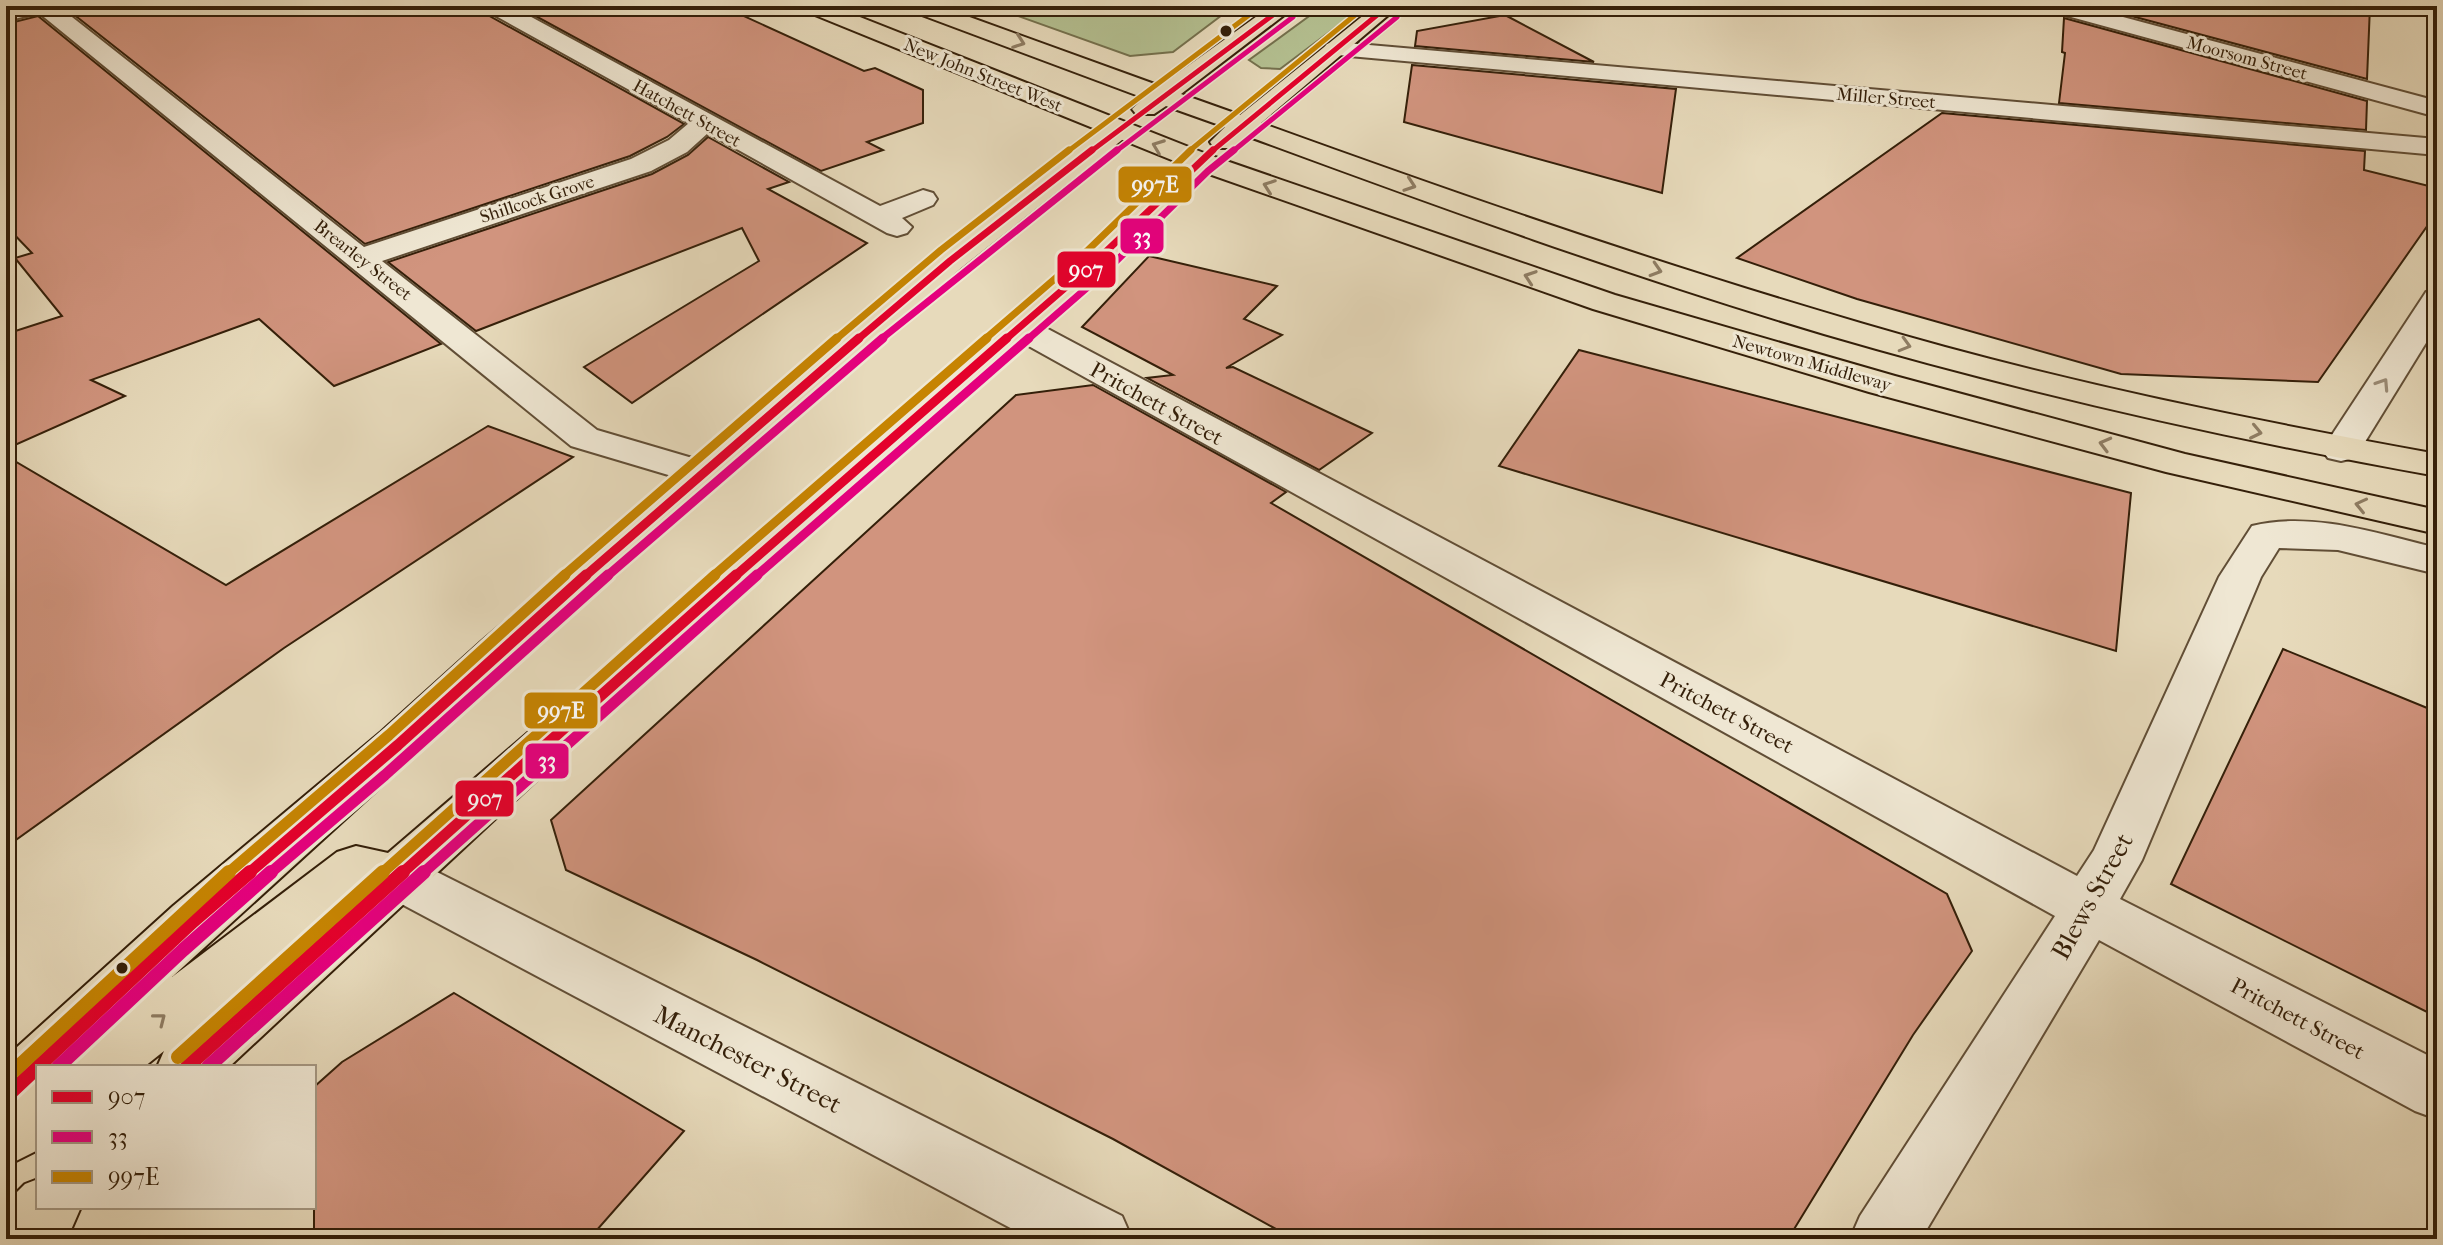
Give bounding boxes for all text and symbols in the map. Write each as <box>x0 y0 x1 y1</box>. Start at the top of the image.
unlabelled marker <box>1218 23 1234 39</box>
street label: Moorsom Street <box>2184 32 2310 85</box>
one-way arrow <box>1011 33 1025 49</box>
street label: New John Street West <box>901 34 1066 117</box>
street label: Hatchett Street <box>629 75 745 152</box>
street label: Miller Street <box>1835 84 1937 113</box>
one-way arrow <box>1152 139 1166 156</box>
line badge: 997E <box>1117 165 1193 204</box>
street label: Shillcock Grove <box>477 171 597 228</box>
text: 997E <box>1130 172 1179 198</box>
one-way arrow <box>1402 175 1416 192</box>
one-way arrow <box>1263 180 1277 196</box>
street label: Brearley Street <box>310 216 416 305</box>
line badge: 33 <box>1119 217 1165 255</box>
text: 33 <box>1133 224 1151 250</box>
line badge: 907 <box>1056 250 1117 289</box>
text: 907 <box>1068 257 1104 283</box>
one-way arrow <box>1648 261 1662 277</box>
one-way arrow <box>1524 270 1538 286</box>
street label: Newtown Middleway <box>1730 331 1895 397</box>
one-way arrow <box>1897 336 1911 353</box>
street label: Pritchett Street <box>1085 357 1228 451</box>
one-way arrow <box>2374 379 2389 393</box>
one-way arrow <box>2248 423 2262 440</box>
one-way arrow <box>2099 437 2112 453</box>
one-way arrow <box>2355 497 2368 514</box>
street label: Pritchett Street <box>1655 667 1798 759</box>
line badge: 997E <box>523 691 599 730</box>
text: 997E <box>536 698 585 724</box>
line badge: 33 <box>524 742 570 780</box>
text: 33 <box>538 748 556 774</box>
line badge: 907 <box>454 779 515 818</box>
text: 907 <box>467 786 503 812</box>
street label: Blews Street <box>2045 827 2140 965</box>
unlabelled marker <box>114 960 130 976</box>
street label: Pritchett Street <box>2226 973 2369 1065</box>
street label: Manchester Street <box>649 999 847 1120</box>
one-way arrow <box>151 1015 166 1029</box>
legend <box>36 1065 316 1209</box>
text: 907 <box>108 1083 145 1111</box>
text: 33 <box>108 1123 128 1151</box>
text: 997E <box>108 1163 159 1191</box>

